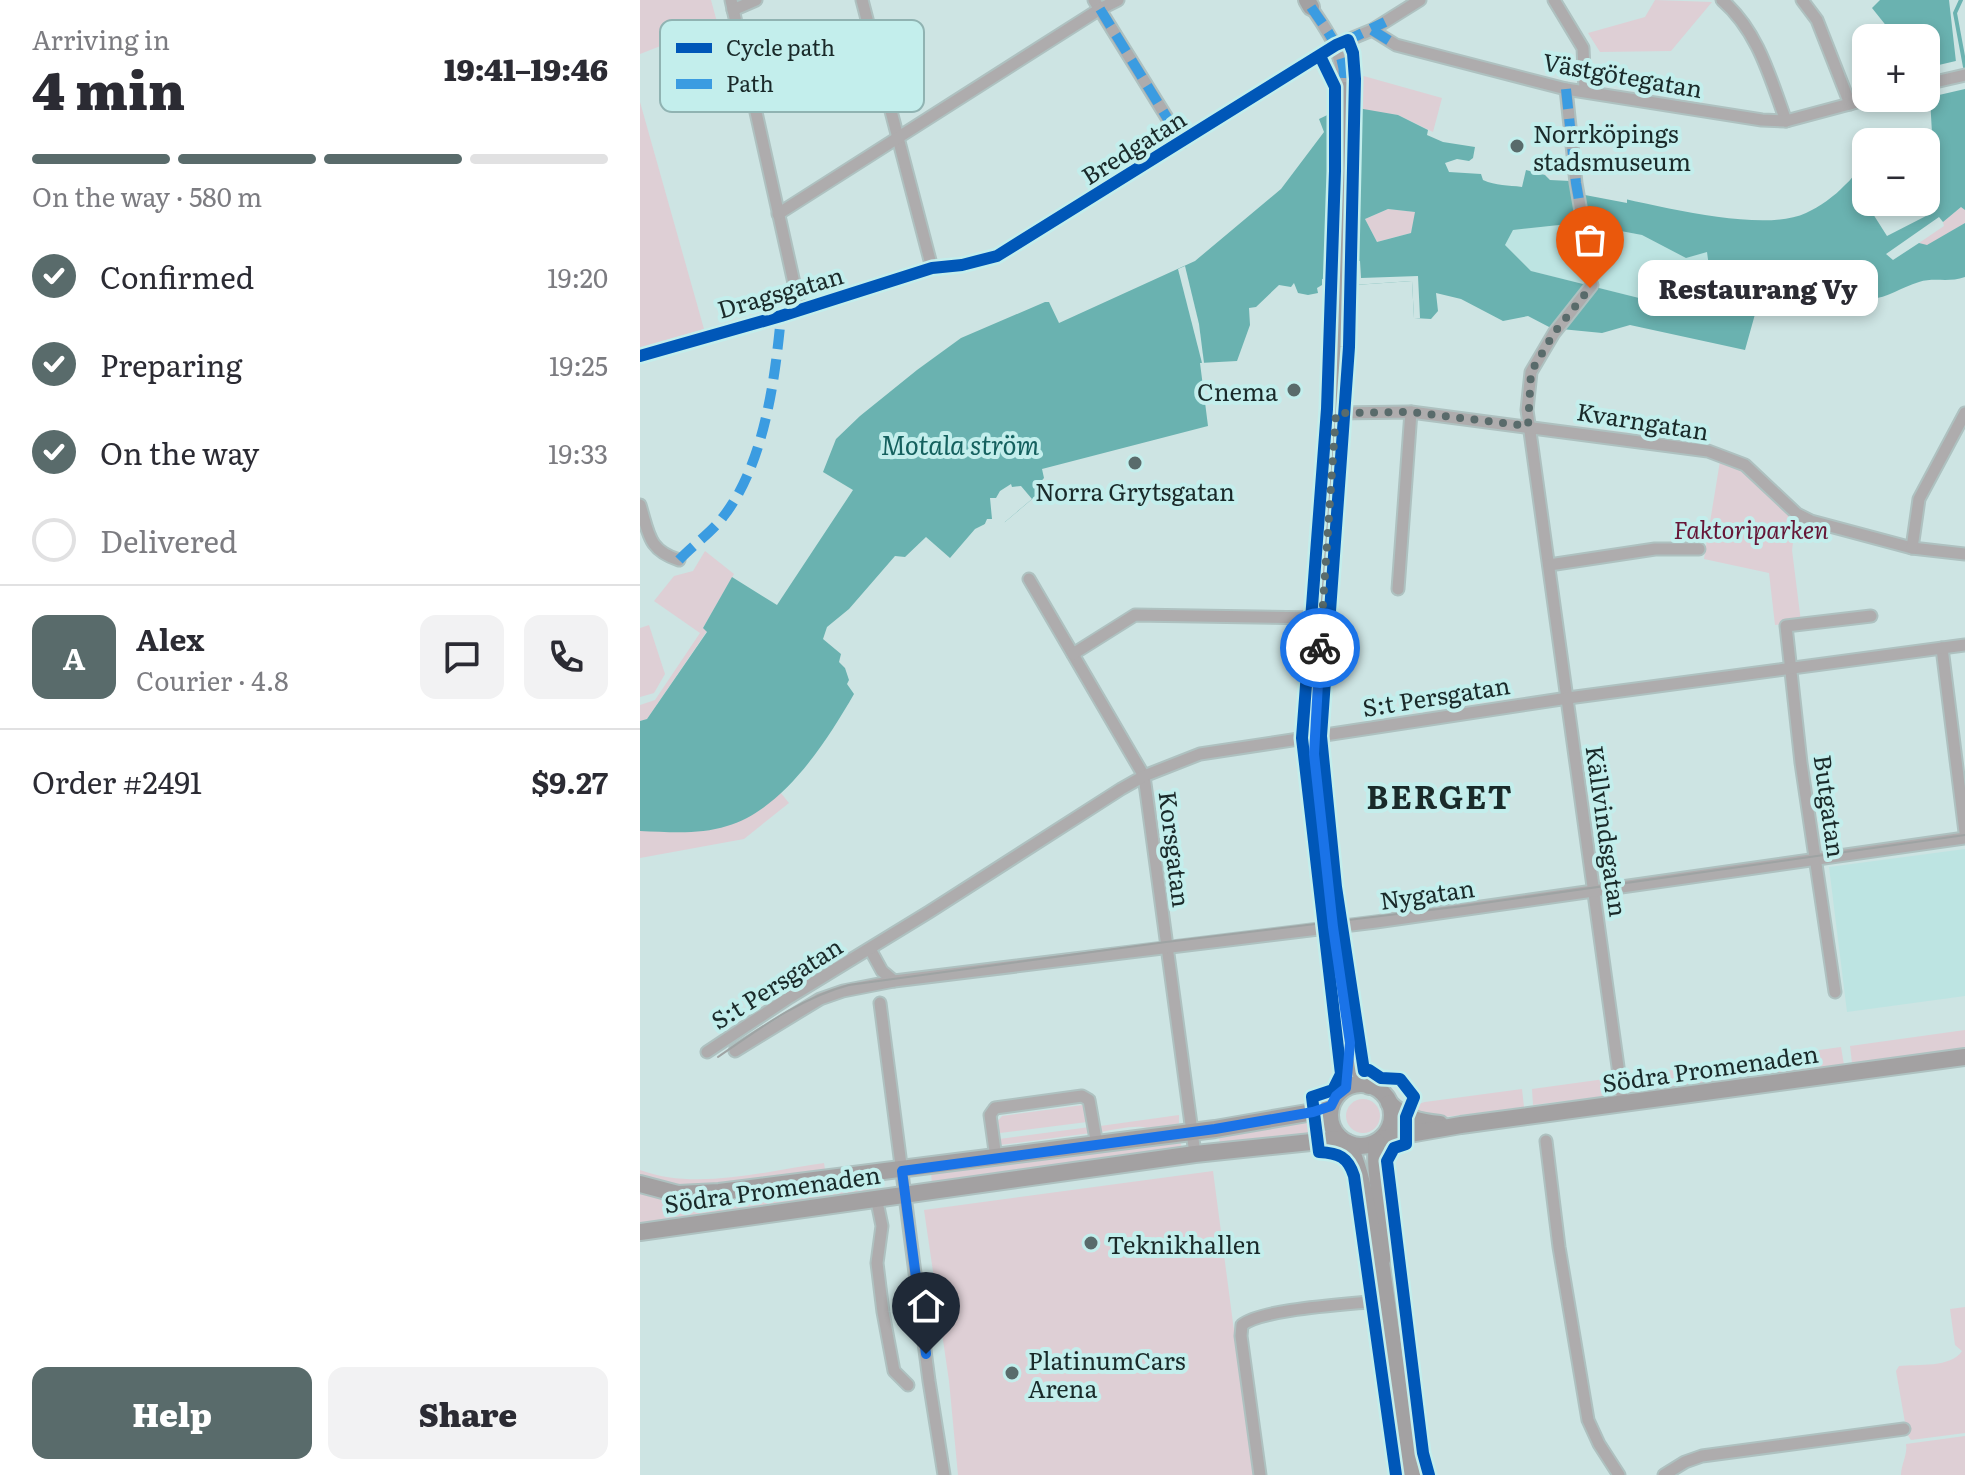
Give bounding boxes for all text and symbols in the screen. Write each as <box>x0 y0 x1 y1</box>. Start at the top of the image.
text: Arriving in <box>32 19 170 58</box>
legend <box>660 20 924 112</box>
map controls <box>1852 24 1940 216</box>
button: + <box>1852 24 1940 112</box>
text: Cycle path <box>726 30 835 63</box>
street label: Västgötegatan <box>1540 43 1706 105</box>
text: 19:41–19:46 <box>444 46 608 90</box>
text: 4 min <box>32 49 185 126</box>
text: Path <box>726 66 774 99</box>
street label: Bredgatan <box>1074 100 1192 192</box>
place label: Norrköpings stadsmuseum <box>1533 115 1691 178</box>
button: − <box>1852 128 1940 216</box>
marker: Norrköpings stadsmuseum <box>1508 137 1526 155</box>
text: On the way · 580 m <box>32 176 262 215</box>
pin <box>1556 206 1624 288</box>
icon: bag <box>1568 218 1612 262</box>
icon: check <box>32 254 76 298</box>
text: Confirmed <box>100 254 254 298</box>
street label: Dragsgatan <box>713 256 847 326</box>
text: 19:20 <box>547 257 608 296</box>
callout: Restaurang Vy <box>1638 260 1878 316</box>
text: Restaurang Vy <box>1658 268 1858 307</box>
icon: check <box>32 342 76 386</box>
text: Preparing <box>100 342 242 386</box>
text: 19:25 <box>549 345 608 384</box>
place label: Cnema <box>1197 373 1278 408</box>
marker: Cnema <box>1285 381 1303 399</box>
street label: Kvarngatan <box>1575 392 1712 448</box>
water label: Motala ström <box>881 424 1039 463</box>
icon: check <box>32 430 76 474</box>
text: On the way <box>100 430 259 474</box>
text: 19:33 <box>548 433 608 472</box>
marker: Norra Grytsgatan <box>1126 454 1144 472</box>
place label: Norra Grytsgatan <box>1035 473 1235 508</box>
park label: Faktoriparken <box>1674 511 1828 546</box>
text: Delivered <box>100 518 237 562</box>
courier <box>1280 608 1360 688</box>
button: chat <box>420 615 504 699</box>
button: phone <box>524 615 608 699</box>
text: Alex <box>136 616 204 660</box>
icon: bike <box>1298 626 1342 670</box>
text: A <box>63 635 85 679</box>
text: Courier · 4.8 <box>136 660 289 699</box>
street label: S:t Persgatan <box>1360 666 1512 724</box>
street label: Källvindsgatan <box>1579 743 1637 919</box>
street label: Butgatan <box>1806 752 1856 860</box>
text: Order #2491 <box>32 759 202 803</box>
text: $9.27 <box>531 759 608 803</box>
district label: BERGET <box>1366 771 1514 819</box>
street label: Korsgatan <box>1151 789 1201 909</box>
street label: Nygatan <box>1377 869 1477 917</box>
street label: S:t Persgatan <box>703 928 849 1036</box>
street label: Södra Promenaden <box>1600 1034 1821 1100</box>
street label: Södra Promenaden <box>662 1155 883 1221</box>
place label: Teknikhallen <box>1107 1226 1261 1261</box>
marker: Teknikhallen <box>1082 1234 1100 1252</box>
pin <box>892 1272 960 1354</box>
icon: home <box>904 1284 948 1328</box>
place label: PlatinumCars Arena <box>1028 1342 1186 1405</box>
marker: PlatinumCars Arena <box>1003 1364 1021 1382</box>
button: Help <box>32 1367 312 1459</box>
button: Share <box>328 1367 608 1459</box>

